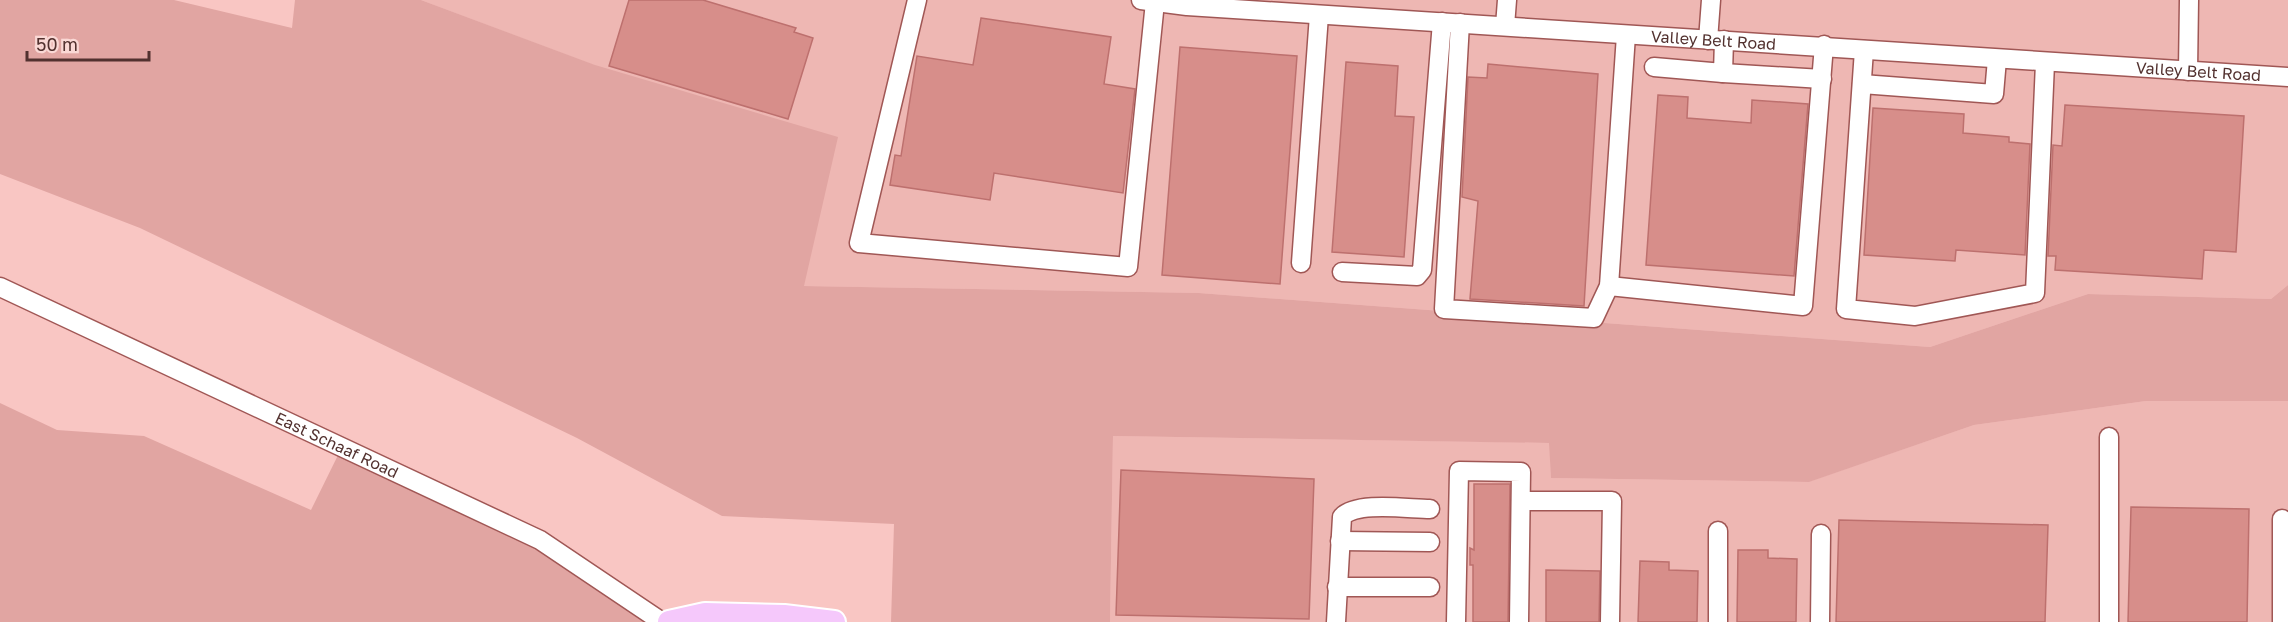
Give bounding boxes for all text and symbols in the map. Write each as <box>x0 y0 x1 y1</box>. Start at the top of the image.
scale bar <box>27 24 148 62</box>
street label: Valley Belt Road <box>1650 26 1777 54</box>
text: 50 m <box>36 33 78 55</box>
street label: Valley Belt Road <box>2135 57 2262 85</box>
street label: East Schaaf Road <box>272 407 402 482</box>

